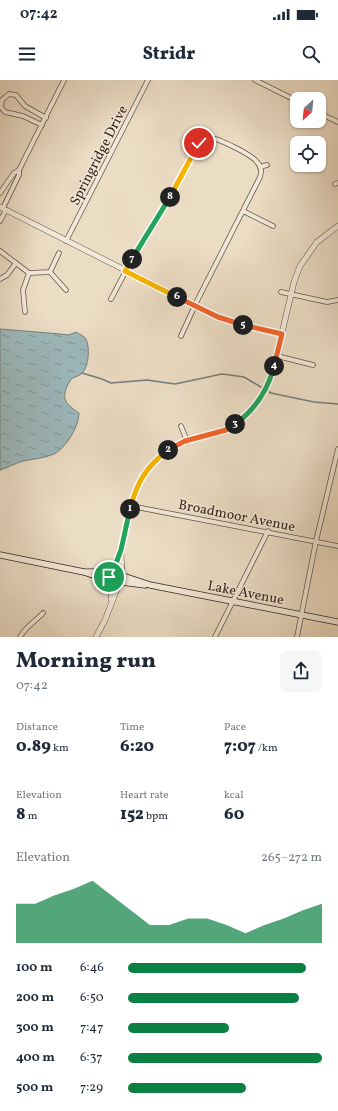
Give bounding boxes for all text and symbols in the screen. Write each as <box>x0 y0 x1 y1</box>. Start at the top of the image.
text: 07:42 <box>20 4 58 25</box>
text: Stridr <box>143 42 195 67</box>
icon: menu <box>16 43 38 65</box>
icon: search <box>300 43 322 65</box>
north arrow <box>290 92 326 128</box>
map controls <box>290 92 326 172</box>
street label: Springridge Drive <box>66 102 133 209</box>
pin <box>182 126 216 160</box>
icon: check <box>188 132 210 154</box>
button: locate <box>290 136 326 172</box>
pin: 8 <box>160 187 180 207</box>
text: 8 <box>167 189 173 204</box>
pin: 7 <box>122 249 142 269</box>
text: 7 <box>129 251 135 266</box>
pin: 6 <box>167 287 187 307</box>
text: 6 <box>174 289 180 304</box>
pin: 5 <box>233 315 253 335</box>
text: 5 <box>240 317 246 332</box>
pin: 4 <box>264 356 284 376</box>
text: 4 <box>271 358 277 373</box>
pin: 3 <box>225 414 245 434</box>
text: 3 <box>232 416 238 431</box>
pin: 2 <box>158 440 178 460</box>
text: 2 <box>165 442 171 457</box>
street label: Broadmoor Avenue <box>177 496 297 537</box>
pin: 1 <box>120 499 140 519</box>
text: 1 <box>128 501 132 516</box>
pin <box>92 560 126 594</box>
icon: arrive <box>98 566 120 588</box>
street label: Lake Avenue <box>206 577 286 610</box>
text: Morning run <box>16 646 156 677</box>
button: share <box>280 650 322 692</box>
text: 07:42 <box>16 677 48 695</box>
text: Distance <box>16 720 58 735</box>
text: Time <box>120 720 144 735</box>
text: Pace <box>224 720 246 735</box>
text: 0.89 <box>16 735 51 758</box>
text: 6:20 <box>120 735 154 758</box>
text: 7:07 <box>224 735 256 758</box>
text: km <box>51 741 69 756</box>
text: /km <box>256 741 278 756</box>
text: Elevation <box>16 788 62 803</box>
text: Heart rate <box>120 788 169 803</box>
text: kcal <box>224 788 244 803</box>
text: 8 <box>16 803 26 826</box>
text: 152 <box>120 803 144 826</box>
text: 60 <box>224 803 244 826</box>
text: m <box>26 809 37 824</box>
text: bpm <box>144 809 168 824</box>
text: Elevation <box>16 849 70 867</box>
text: 265–272 m <box>261 849 322 867</box>
text: 100 m <box>16 959 53 977</box>
text: 6:46 <box>80 959 104 977</box>
text: 200 m <box>16 989 54 1007</box>
text: 6:50 <box>80 989 103 1007</box>
text: 300 m <box>16 1019 54 1037</box>
text: 7:47 <box>80 1019 103 1037</box>
text: 400 m <box>16 1049 55 1067</box>
text: 6:37 <box>80 1049 103 1067</box>
text: 500 m <box>16 1079 53 1097</box>
text: 7:29 <box>80 1079 103 1097</box>

